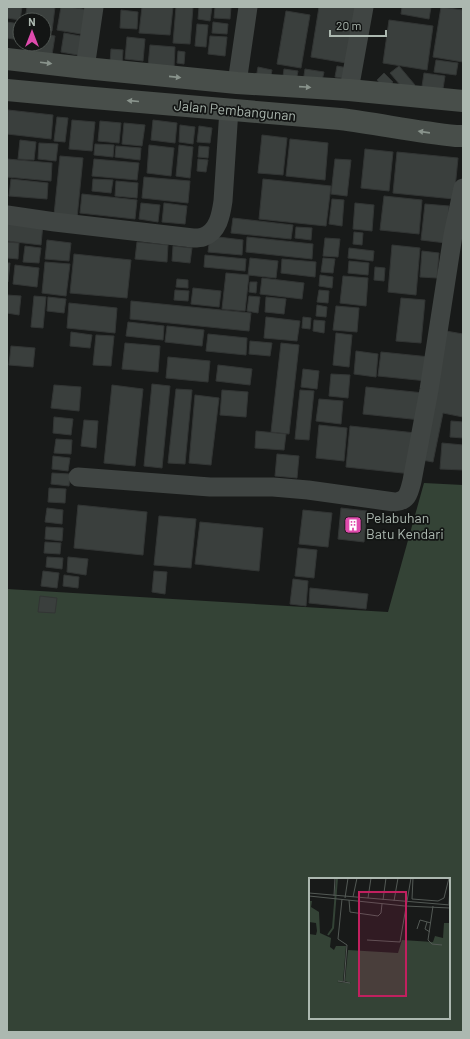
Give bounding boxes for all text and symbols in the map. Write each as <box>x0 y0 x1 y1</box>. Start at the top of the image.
north arrow <box>12 12 52 52</box>
scale bar <box>330 12 386 38</box>
text: N <box>28 15 36 28</box>
text: 20 m <box>336 18 362 32</box>
one-way arrow <box>40 60 52 67</box>
one-way arrow <box>169 74 181 80</box>
one-way arrow <box>299 84 311 91</box>
street label: Jalan Pembangunan <box>173 96 297 124</box>
one-way arrow <box>127 98 139 105</box>
one-way arrow <box>418 129 430 135</box>
place label: Pelabuhan Batu Kendari <box>366 509 444 542</box>
building icon: Pelabuhan Batu Kendari <box>343 515 363 535</box>
inset map <box>309 878 450 1019</box>

